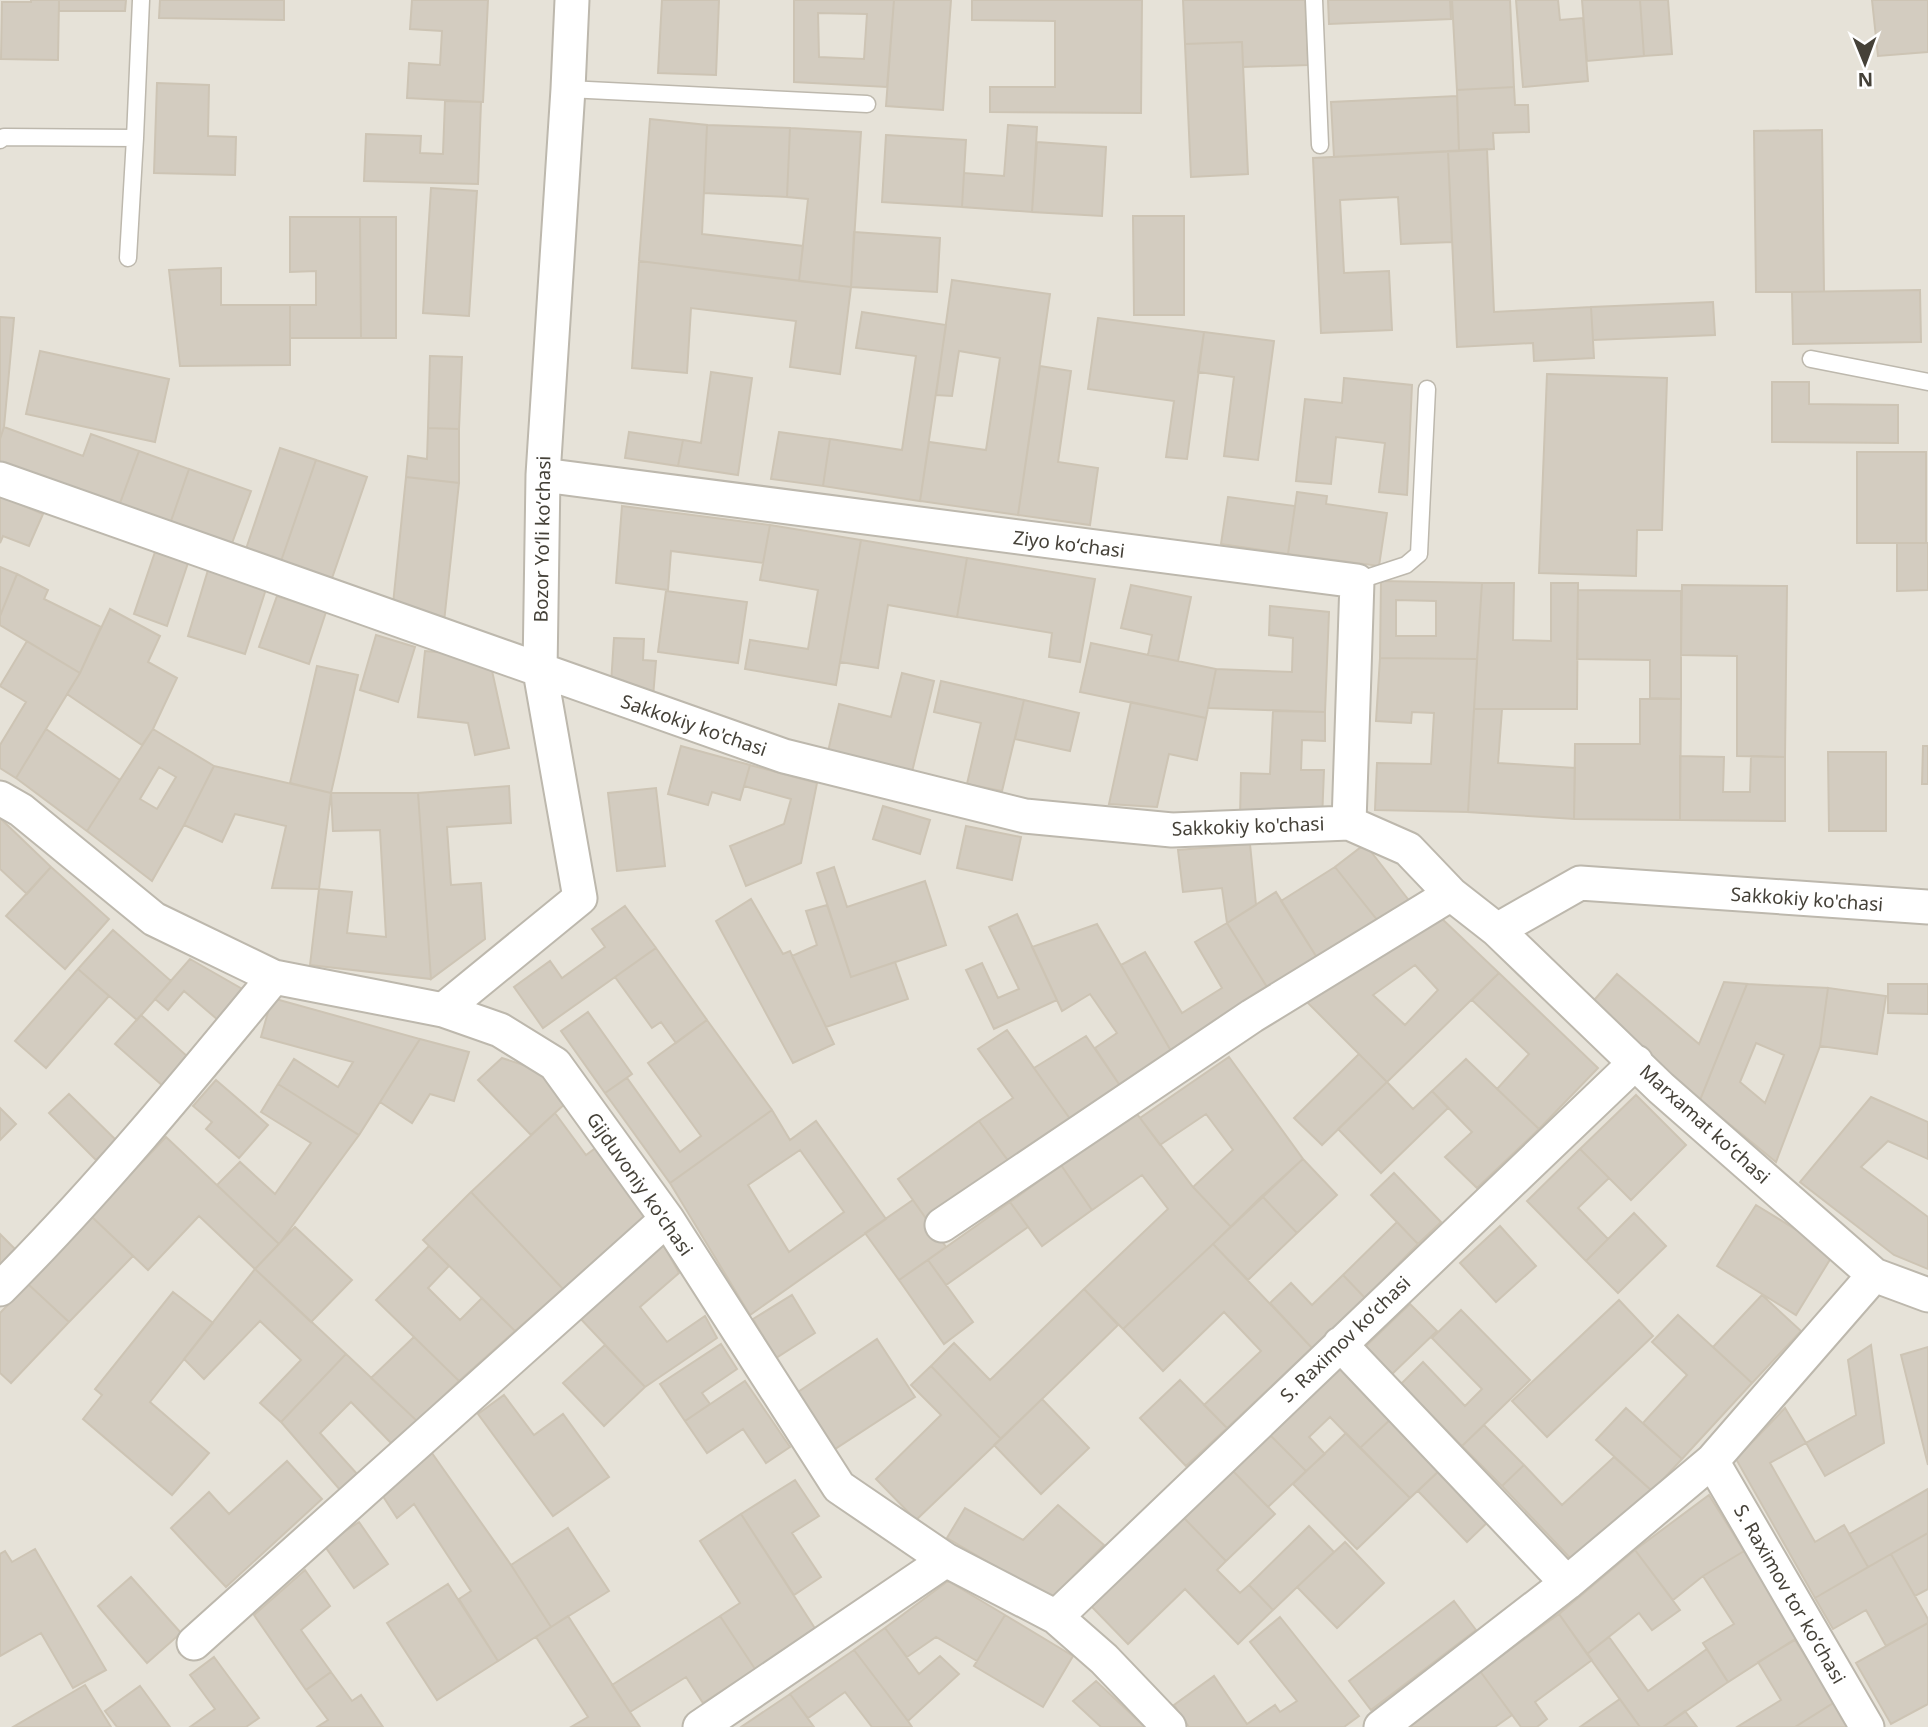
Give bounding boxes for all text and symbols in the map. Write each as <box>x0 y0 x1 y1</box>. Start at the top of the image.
north arrow <box>1830 28 1900 98</box>
text: N <box>1857 67 1873 93</box>
street label: Bozor Yoʻli koʻchasi <box>528 455 556 623</box>
street label: Ziyo koʻchasi <box>1012 524 1126 564</box>
street label: Sakkokiy ko'chasi <box>618 688 770 762</box>
street label: Sakkokiy ko'chasi <box>1171 810 1325 842</box>
street label: Sakkokiy ko'chasi <box>1730 881 1884 917</box>
street label: Marxamat koʻchasi <box>1634 1058 1776 1190</box>
street label: Gijduvoniy ko'chasi <box>581 1107 699 1261</box>
street label: S. Raximov koʻchasi <box>1274 1270 1416 1408</box>
street label: S. Raximov tor koʻchasi <box>1728 1500 1852 1688</box>

